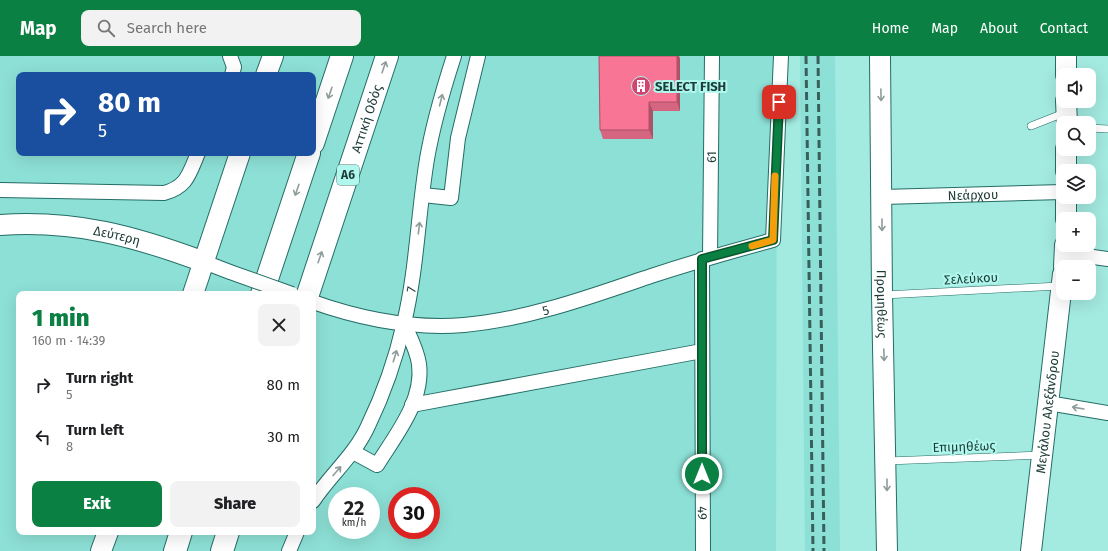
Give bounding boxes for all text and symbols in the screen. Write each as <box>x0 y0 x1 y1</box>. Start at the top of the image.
search box <box>81 10 361 46</box>
text: Map <box>20 17 57 40</box>
icon: search <box>95 17 117 39</box>
text: Search here <box>127 19 207 37</box>
text: Home <box>872 20 909 37</box>
text: Map <box>931 20 958 37</box>
text: About <box>980 20 1018 37</box>
text: Contact <box>1040 20 1088 37</box>
one-way arrow <box>380 62 388 74</box>
map controls <box>1056 68 1096 300</box>
button: sound <box>1056 68 1096 108</box>
building icon: SELECT FISH <box>630 75 652 97</box>
place label: SELECT FISH <box>655 79 726 94</box>
street label: Αττική Οδός <box>348 83 385 155</box>
pin <box>762 85 796 119</box>
text: 80 m <box>98 86 161 119</box>
one-way arrow <box>326 86 333 99</box>
icon: right <box>32 88 84 140</box>
one-way arrow <box>877 88 885 101</box>
icon: arrive <box>768 91 790 113</box>
one-way arrow <box>437 94 445 107</box>
button: search <box>1056 116 1096 156</box>
text: 5 <box>98 120 107 142</box>
street label: 61 <box>704 151 719 163</box>
button: layers <box>1056 164 1096 204</box>
road number: Α6 <box>337 165 359 185</box>
one-way arrow <box>293 183 300 196</box>
street label: Νεάρχου <box>948 187 998 203</box>
button: + <box>1056 212 1096 252</box>
one-way arrow <box>878 218 886 231</box>
one-way arrow <box>415 222 423 235</box>
street label: Δεύτερη <box>92 223 142 248</box>
one-way arrow <box>317 251 324 264</box>
button: − <box>1056 260 1096 300</box>
street label: Προμηθέως <box>874 270 890 339</box>
street label: Σελεύκου <box>944 270 998 287</box>
street label: 7 <box>403 285 419 293</box>
street label: 5 <box>541 302 551 318</box>
text: 1 min <box>32 304 90 332</box>
button: close <box>258 304 300 346</box>
text: 160 m · 14:39 <box>32 333 105 348</box>
one-way arrow <box>880 348 887 361</box>
one-way arrow <box>392 350 399 363</box>
street label: Μεγάλου Αλεξάνδρου <box>1033 350 1062 474</box>
text: Turn right <box>66 369 133 387</box>
icon: right <box>32 374 54 396</box>
text: 80 m <box>267 376 300 394</box>
text: 5 <box>66 387 73 402</box>
one-way arrow <box>1072 404 1085 412</box>
text: Turn left <box>66 421 124 439</box>
icon: left <box>32 426 54 448</box>
text: 30 m <box>267 428 300 446</box>
street label: Επιμηθέως <box>932 438 996 455</box>
text: 8 <box>66 439 73 454</box>
position arrow <box>681 453 723 495</box>
one-way arrow <box>332 466 341 476</box>
one-way arrow <box>883 478 891 491</box>
button: Exit <box>32 481 162 527</box>
button: Share <box>170 481 300 527</box>
speed limit sign: 30 <box>388 487 440 539</box>
text: 22 <box>344 496 364 520</box>
street label: 49 <box>695 506 710 520</box>
text: km/h <box>342 517 366 529</box>

